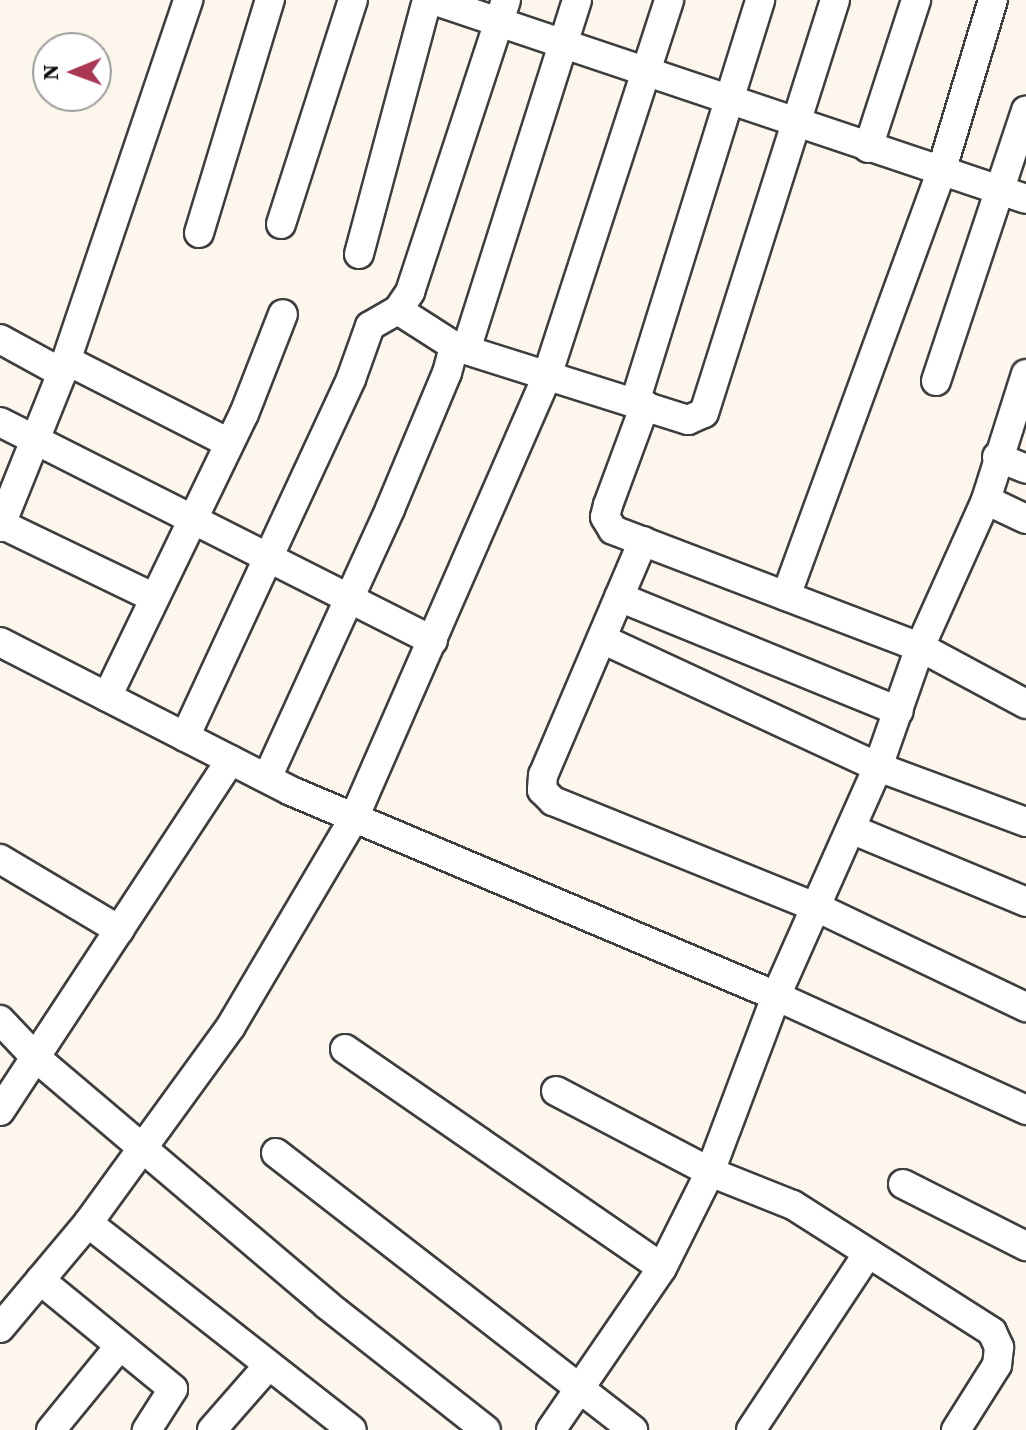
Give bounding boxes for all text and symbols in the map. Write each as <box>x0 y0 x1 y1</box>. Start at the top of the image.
north arrow <box>32 32 112 112</box>
text: N <box>35 64 65 81</box>

